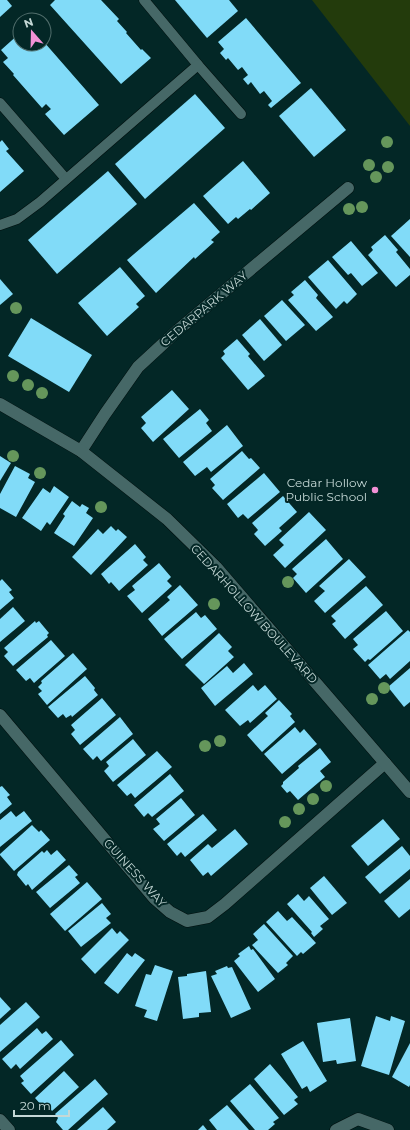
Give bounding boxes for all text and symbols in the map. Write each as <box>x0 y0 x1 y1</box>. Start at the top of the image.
north arrow <box>12 12 52 52</box>
text: N <box>22 15 35 31</box>
street label: CEDARPARK WAY <box>157 268 251 349</box>
place label: Cedar Hollow Public School <box>285 475 367 504</box>
marker: Cedar Hollow Public School <box>370 485 380 495</box>
street label: CEDARHOLLOW BOULEVARD <box>188 541 321 687</box>
street label: GUINESS WAY <box>101 835 170 910</box>
scale bar <box>14 1092 69 1118</box>
text: 20 m <box>20 1098 51 1113</box>

